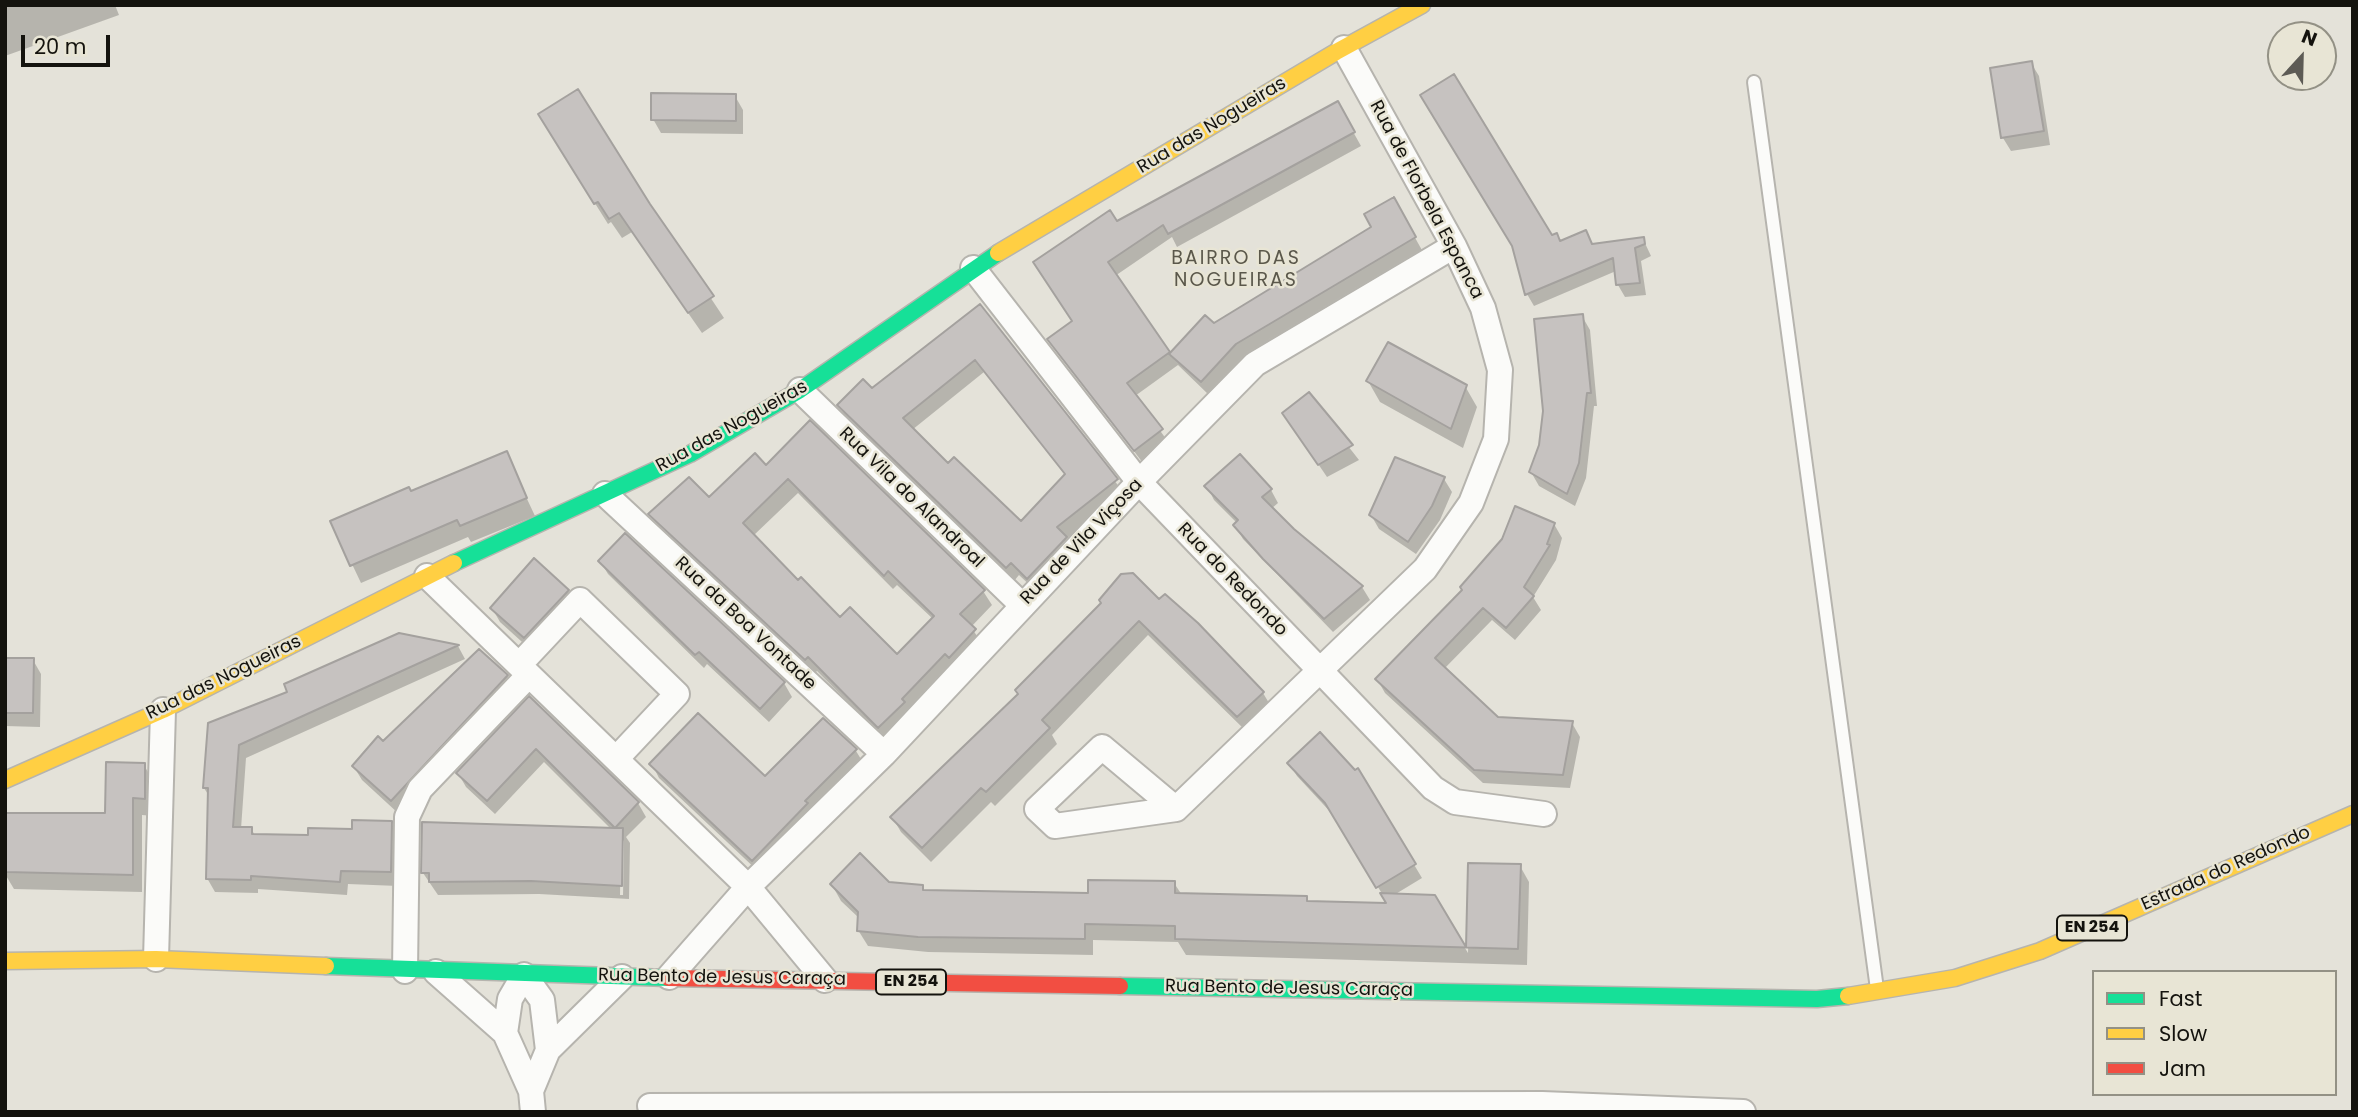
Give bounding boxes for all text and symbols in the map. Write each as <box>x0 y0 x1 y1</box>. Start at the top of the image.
scale bar <box>24 21 114 65</box>
north arrow <box>2267 21 2337 91</box>
text: N <box>2298 23 2321 53</box>
text: 20 m <box>34 32 87 61</box>
street label: Rua das Nogueiras <box>1134 73 1290 179</box>
street label: Rua de Florbela Espanca <box>1364 97 1488 303</box>
district label: BAIRRO DAS NOGUEIRAS <box>1172 248 1300 292</box>
street label: Rua das Nogueiras <box>653 376 811 478</box>
street label: Rua Vila do Alandroal <box>834 423 988 573</box>
street label: Rua de Vila Viçosa <box>1017 475 1147 609</box>
street label: Rua do Redondo <box>1173 519 1291 641</box>
street label: Rua da Boa Vontade <box>670 553 820 695</box>
street label: Rua das Nogueiras <box>143 631 305 725</box>
street label: Estrada do Redondo <box>2138 822 2314 916</box>
road number: EN 254 <box>2057 916 2127 940</box>
street label: Rua Bento de Jesus Caraça <box>598 965 846 991</box>
road number: EN 254 <box>876 970 946 994</box>
legend <box>2092 970 2337 1096</box>
street label: Rua Bento de Jesus Caraça <box>1165 976 1413 1002</box>
text: Fast <box>2159 984 2202 1013</box>
text: Slow <box>2159 1019 2207 1048</box>
text: Jam <box>2159 1054 2206 1083</box>

